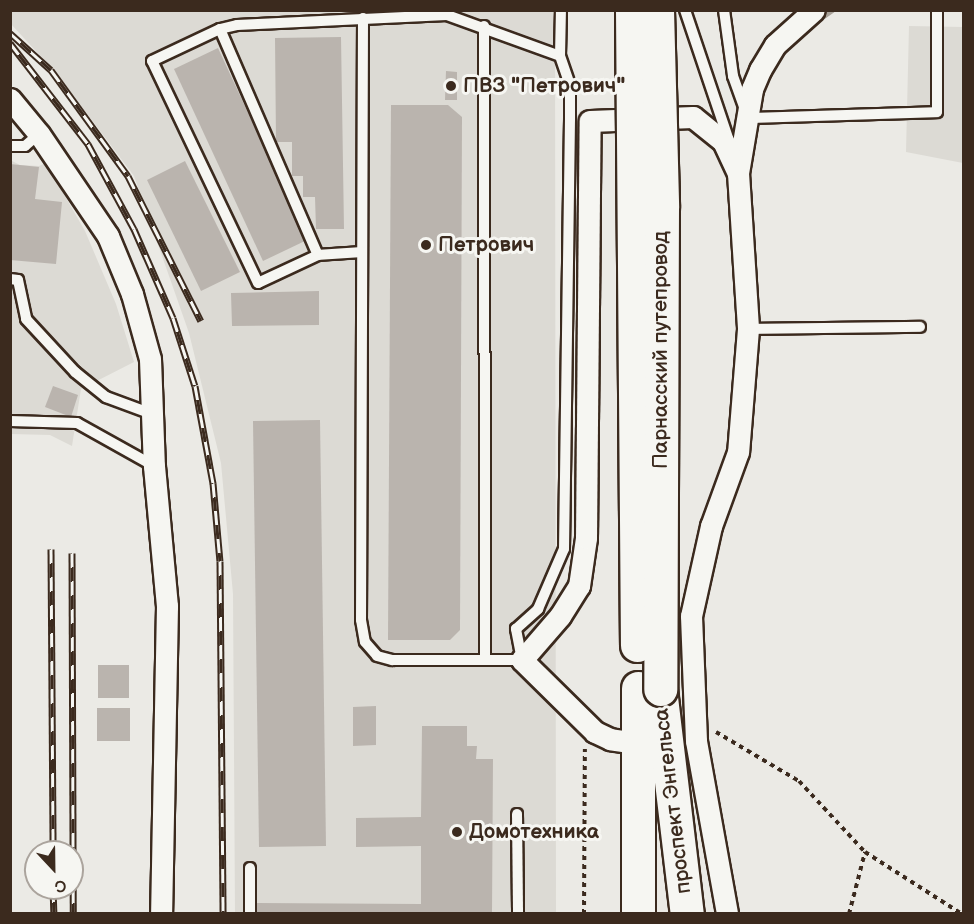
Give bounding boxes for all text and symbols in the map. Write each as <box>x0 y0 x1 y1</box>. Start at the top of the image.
place label: ПВЗ "Петрович" <box>463 73 625 99</box>
marker: ПВЗ "Петрович" <box>444 79 458 93</box>
street label: Парнасский путепровод <box>648 231 674 469</box>
place label: Петрович <box>438 232 534 258</box>
marker: Петрович <box>419 238 433 252</box>
street label: проспект Энгельса <box>649 707 697 895</box>
place label: Домотехника <box>469 819 599 845</box>
marker: Домотехника <box>450 825 464 839</box>
north arrow <box>24 840 84 900</box>
text: С <box>51 874 69 896</box>

